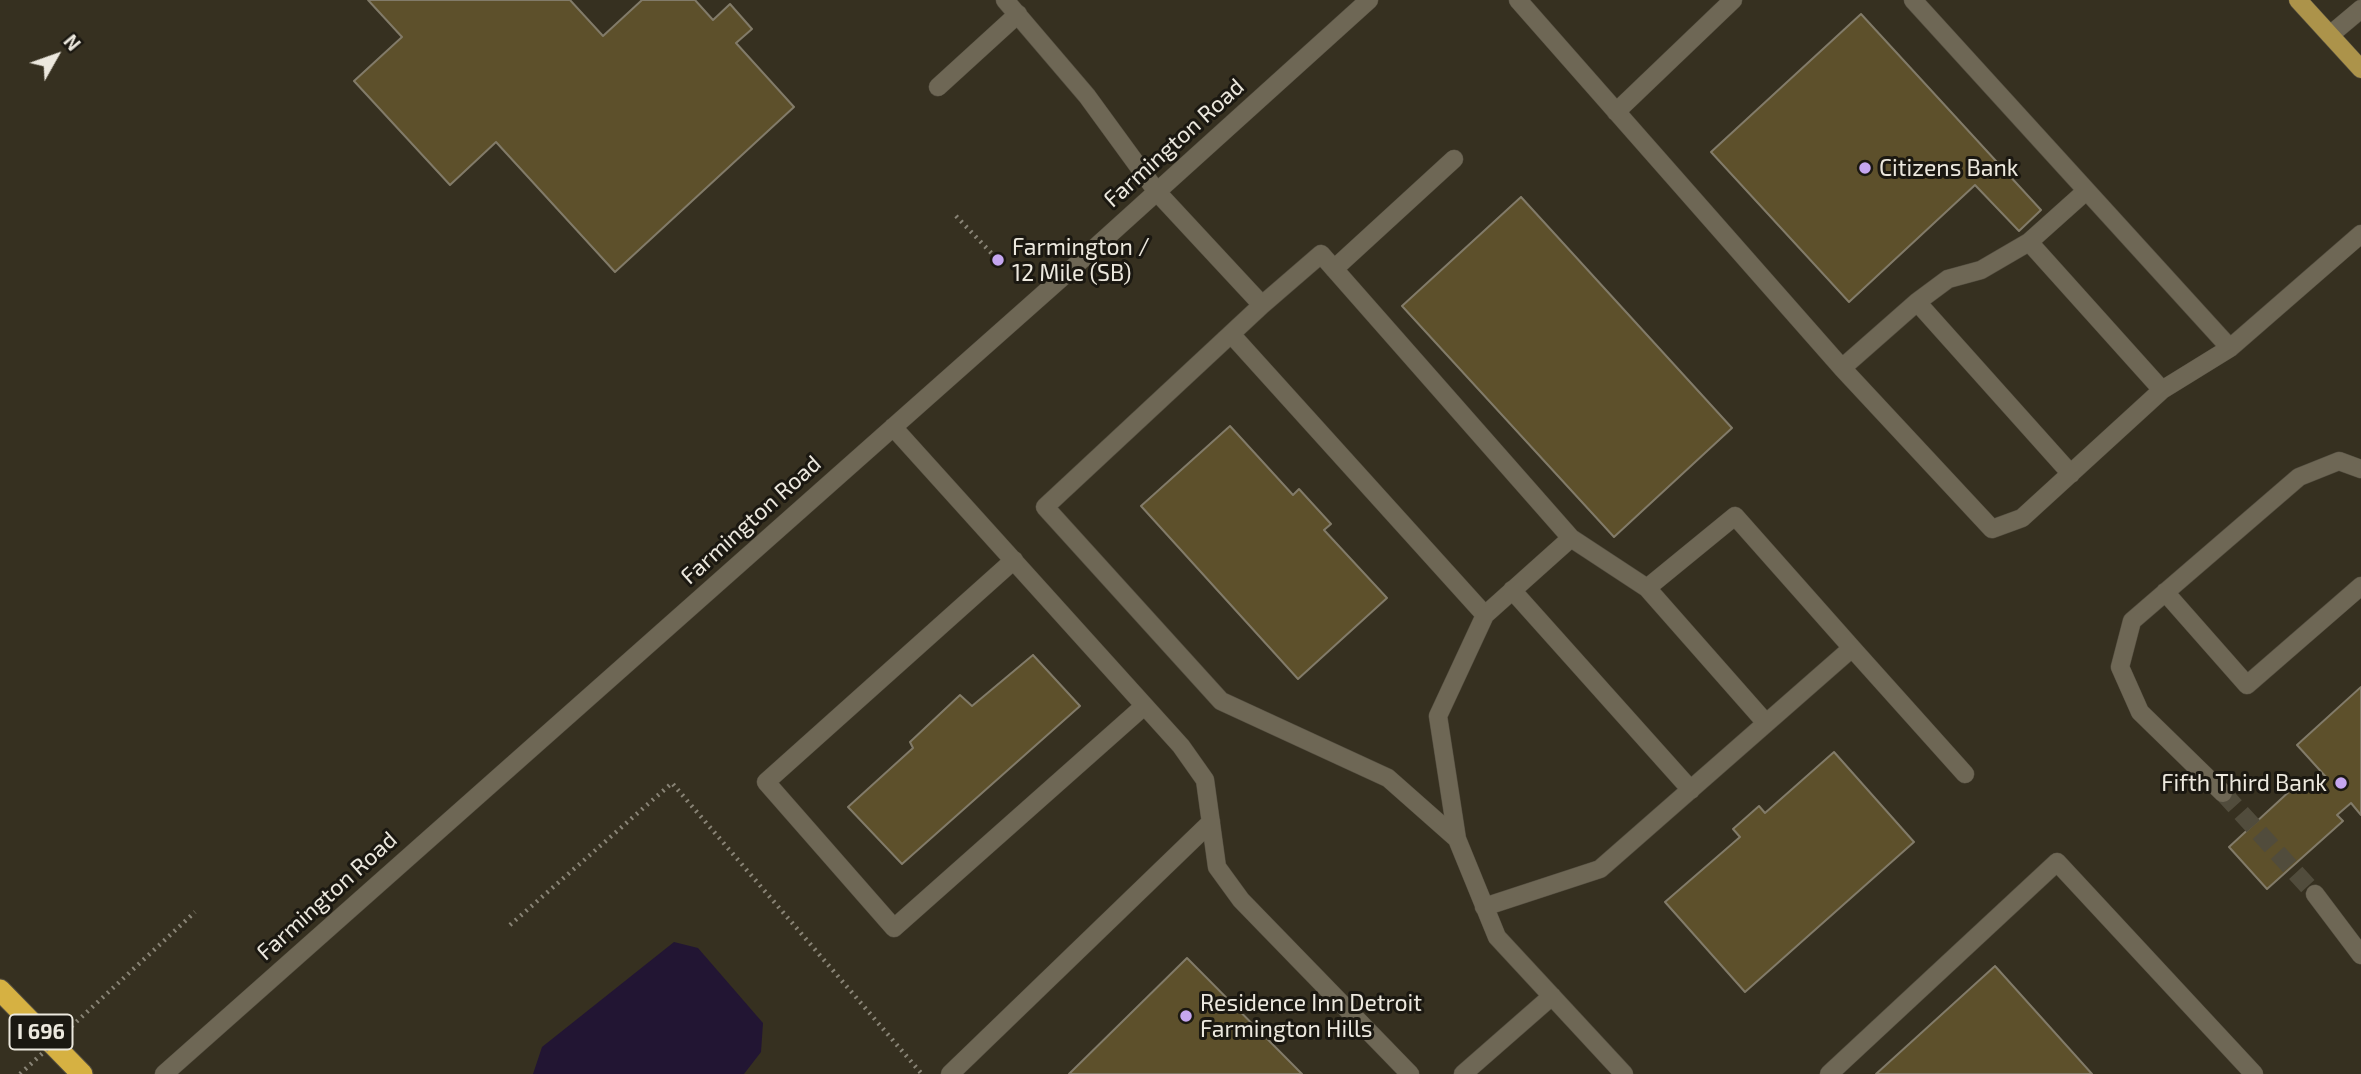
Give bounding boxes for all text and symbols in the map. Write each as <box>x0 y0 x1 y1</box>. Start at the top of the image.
north arrow <box>21 21 91 91</box>
text: N <box>59 30 86 55</box>
street label: Farmington Road <box>1098 73 1250 213</box>
place label: Citizens Bank <box>1879 154 2018 182</box>
marker: Citizens Bank <box>1857 160 1873 176</box>
place label: Farmington / 12 Mile (SB) <box>1012 233 1150 287</box>
marker: Farmington / 12 Mile (SB) <box>990 252 1006 268</box>
street label: Farmington Road <box>675 450 827 590</box>
place label: Fifth Third Bank <box>2161 769 2327 797</box>
marker: Fifth Third Bank <box>2333 775 2349 791</box>
street label: Farmington Road <box>251 826 403 966</box>
place label: Residence Inn Detroit Farmington Hills <box>1200 989 1422 1043</box>
marker: Residence Inn Detroit Farmington Hills <box>1178 1008 1194 1024</box>
road number: I 696 <box>9 1014 72 1050</box>

